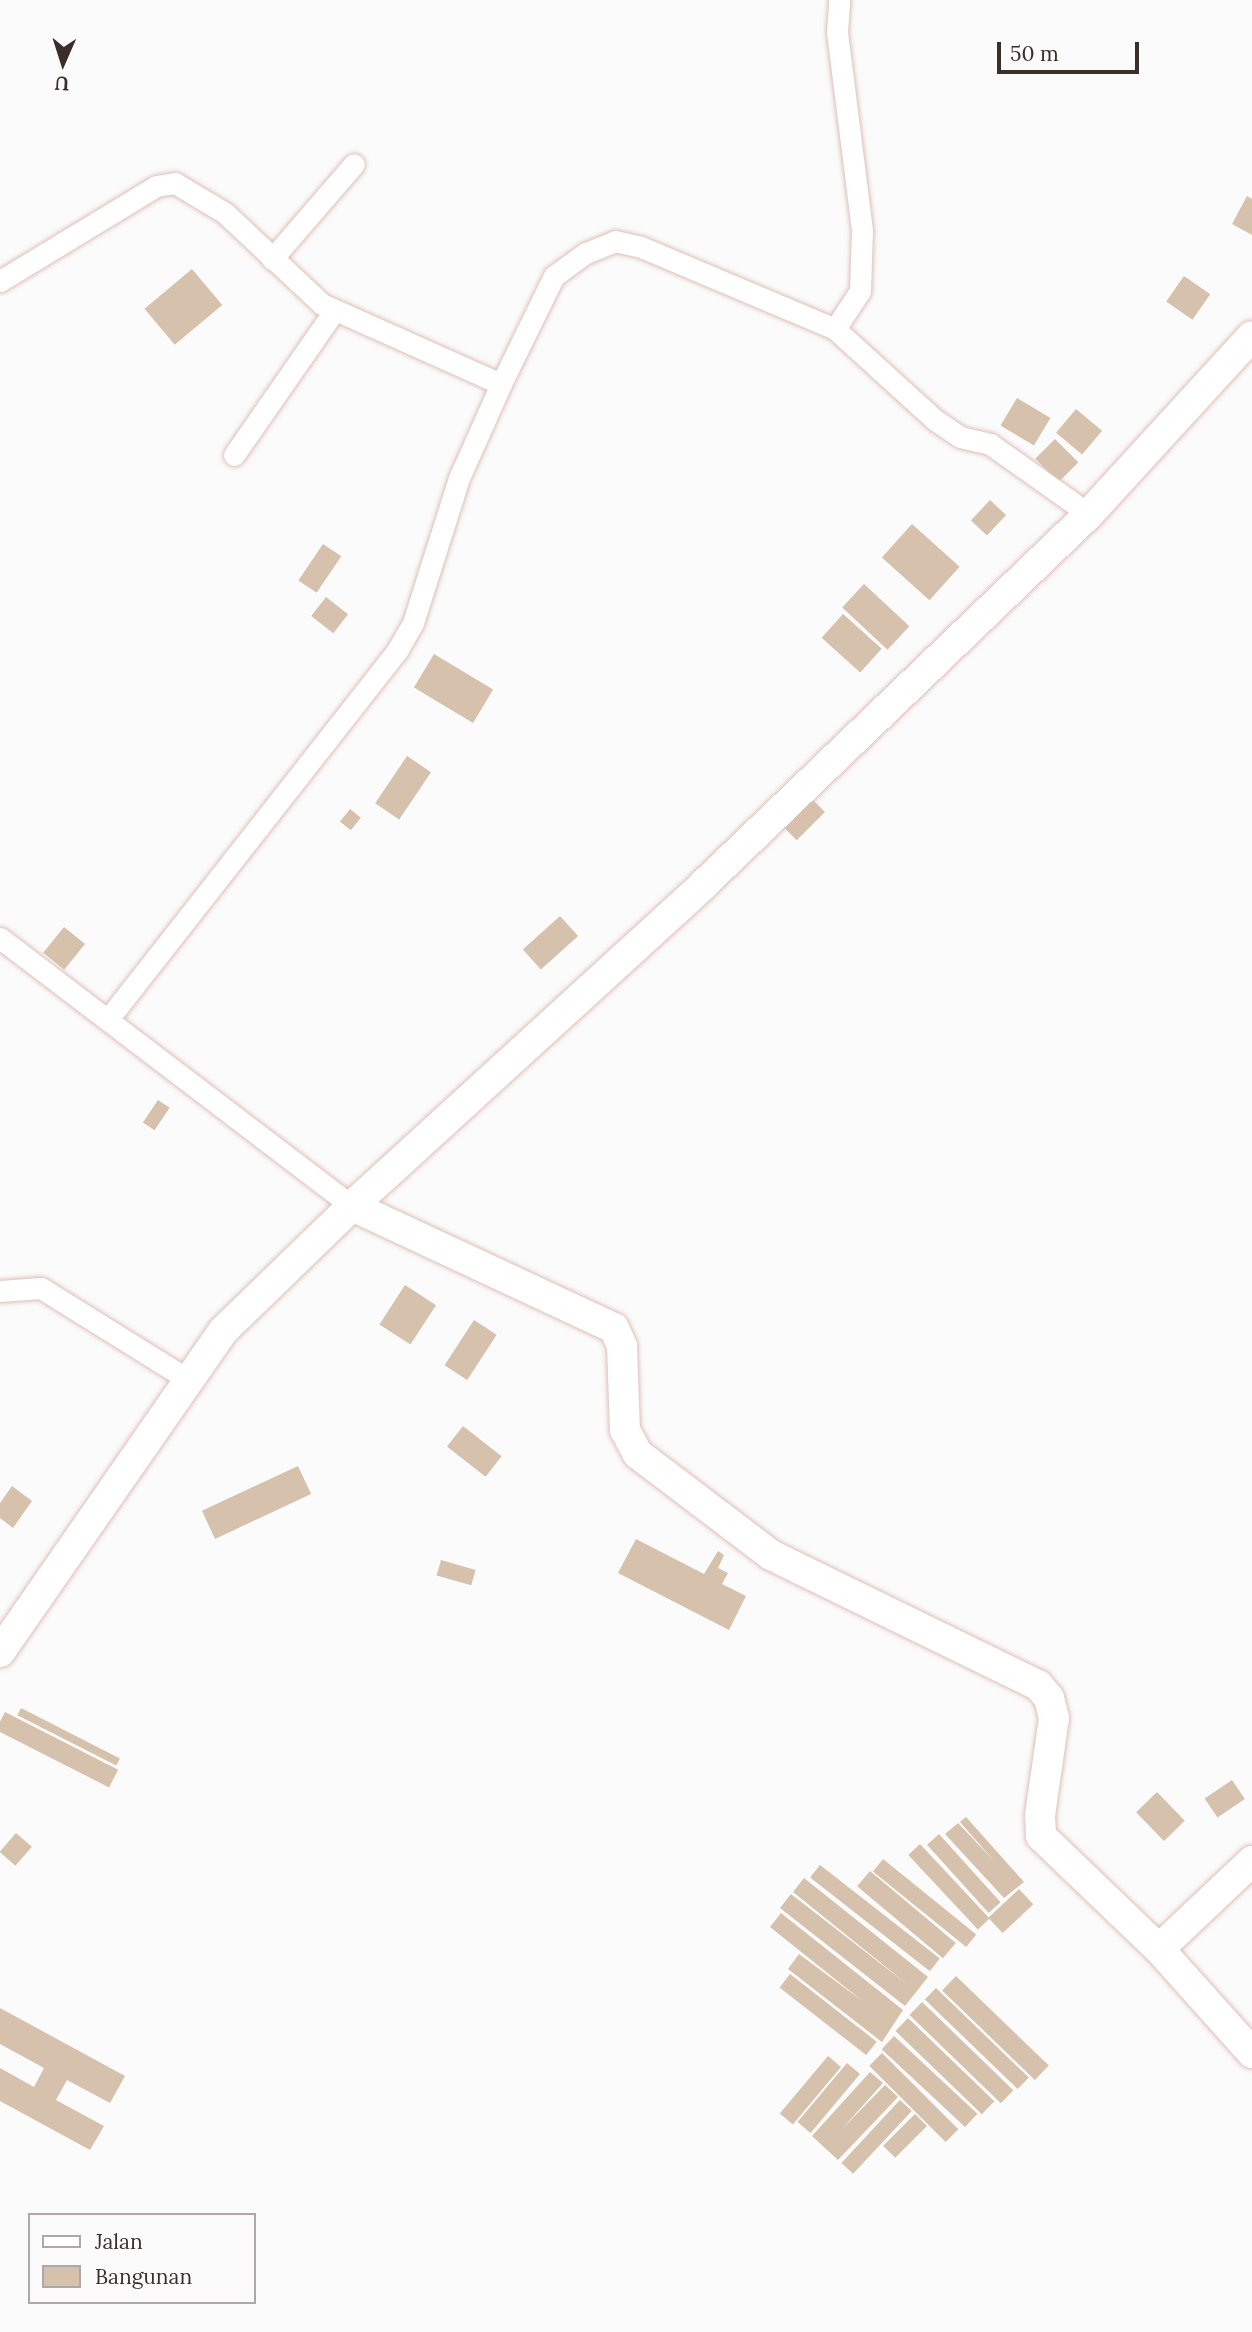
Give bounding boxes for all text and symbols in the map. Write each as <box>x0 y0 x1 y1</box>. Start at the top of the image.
north arrow <box>28 28 98 98</box>
scale bar <box>1000 28 1142 72</box>
text: 50 m <box>1010 40 1059 67</box>
text: U <box>54 72 70 96</box>
legend <box>28 2213 256 2304</box>
text: Jalan <box>95 2228 143 2255</box>
text: Bangunan <box>95 2263 192 2290</box>

